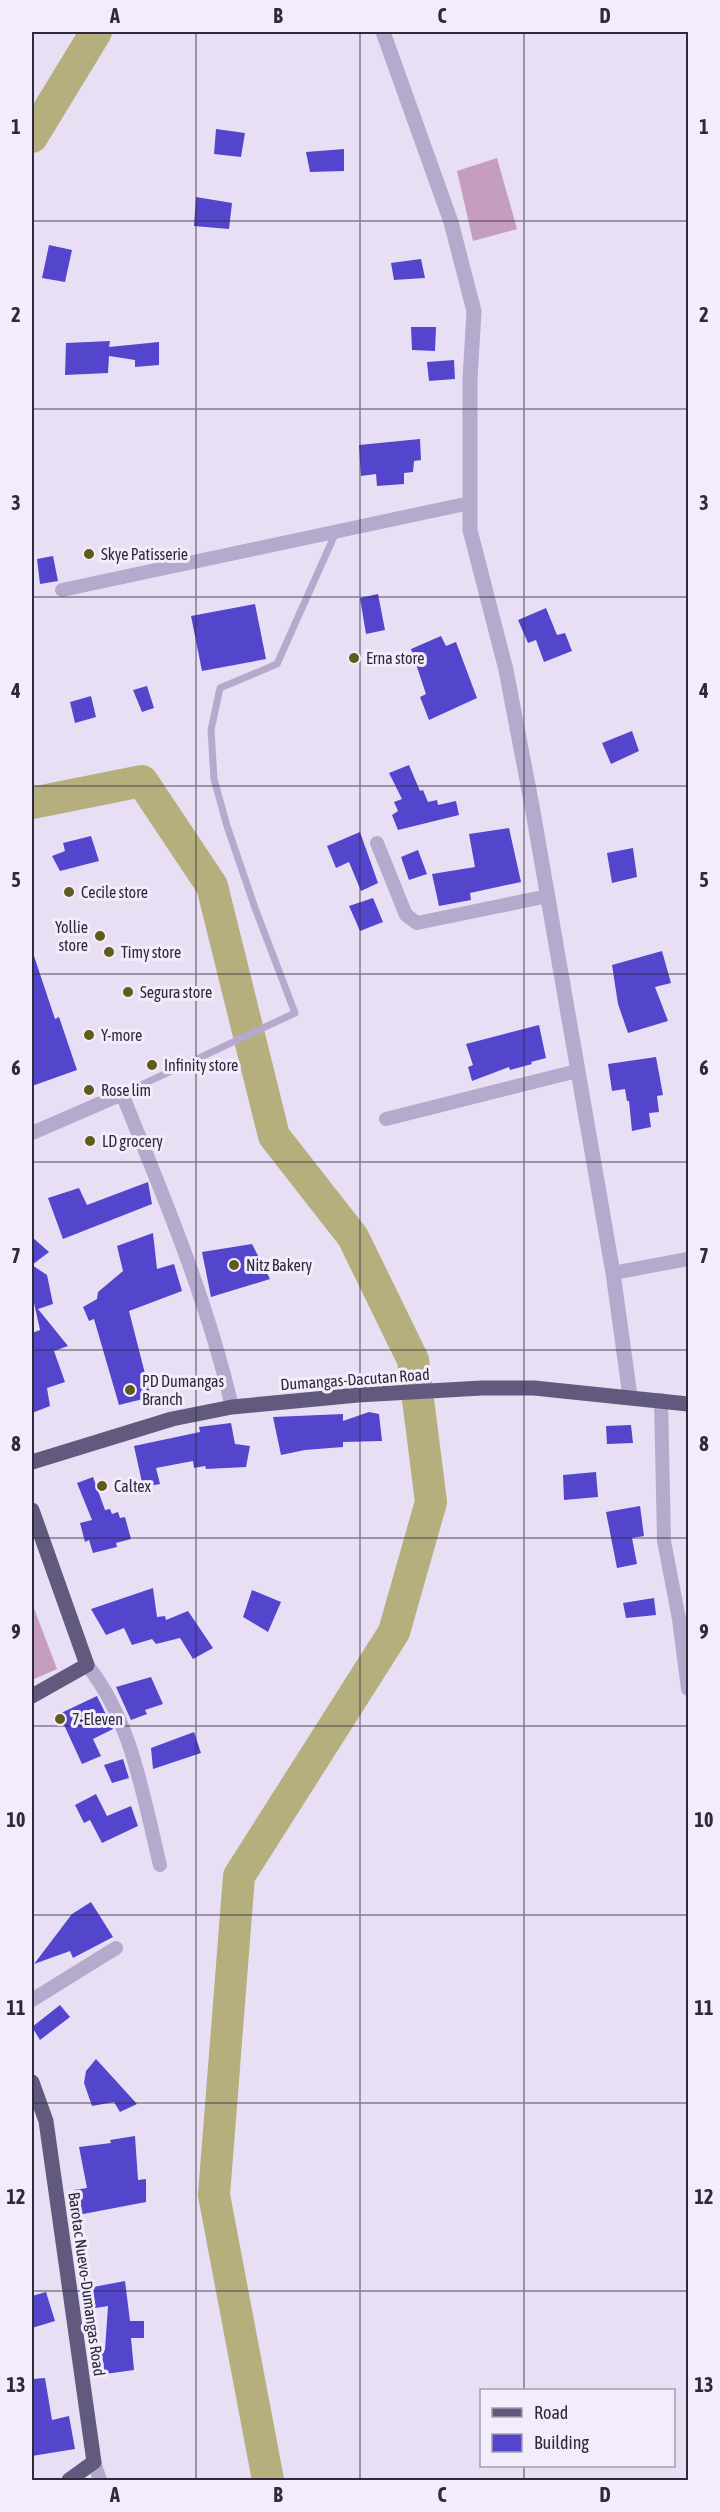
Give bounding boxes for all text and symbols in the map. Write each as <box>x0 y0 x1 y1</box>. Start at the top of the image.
text: A <box>109 4 120 27</box>
text: B <box>273 4 283 27</box>
text: C <box>438 4 447 27</box>
text: D <box>599 4 611 27</box>
text: 1 <box>11 115 21 138</box>
text: 1 <box>699 115 709 138</box>
text: 2 <box>11 303 21 326</box>
text: 2 <box>699 303 709 326</box>
text: 3 <box>11 491 21 514</box>
text: 3 <box>699 491 709 514</box>
place label: Skye Patisserie <box>101 545 188 564</box>
marker: Skye Patisserie <box>82 547 96 561</box>
place label: Erna store <box>366 649 425 667</box>
marker: Erna store <box>347 651 361 665</box>
text: 4 <box>10 679 21 702</box>
text: 4 <box>698 679 709 702</box>
text: 5 <box>11 868 21 891</box>
text: 5 <box>699 868 709 891</box>
place label: Cecile store <box>81 883 148 901</box>
marker: Cecile store <box>62 885 76 899</box>
place label: Yollie store <box>55 918 88 954</box>
marker: Yollie store <box>93 929 107 943</box>
place label: Timy store <box>121 943 181 962</box>
marker: Timy store <box>102 945 116 959</box>
place label: Segura store <box>140 983 212 1002</box>
marker: Segura store <box>121 985 135 999</box>
place label: Y-more <box>101 1026 142 1044</box>
marker: Y-more <box>82 1028 96 1042</box>
text: 6 <box>11 1056 21 1079</box>
place label: Infinity store <box>164 1056 238 1075</box>
text: 6 <box>699 1056 709 1079</box>
marker: Infinity store <box>145 1058 159 1072</box>
place label: Rose lim <box>101 1081 151 1099</box>
marker: Rose lim <box>82 1083 96 1097</box>
place label: LD grocery <box>102 1132 163 1151</box>
marker: LD grocery <box>83 1134 97 1148</box>
text: 7 <box>11 1244 21 1267</box>
text: 7 <box>699 1244 709 1267</box>
place label: Nitz Bakery <box>246 1256 312 1275</box>
marker: Nitz Bakery <box>227 1258 241 1272</box>
street label: Dumangas-Dacutan Road <box>280 1365 430 1394</box>
place label: PD Dumangas Branch <box>142 1372 224 1408</box>
marker: PD Dumangas Branch <box>123 1383 137 1397</box>
text: 8 <box>11 1432 21 1455</box>
text: 8 <box>699 1432 709 1455</box>
place label: Caltex <box>114 1477 151 1495</box>
marker: Caltex <box>95 1479 109 1493</box>
text: 9 <box>11 1620 21 1643</box>
text: 9 <box>699 1620 709 1643</box>
place label: 7-Eleven <box>72 1710 123 1728</box>
marker: 7-Eleven <box>53 1712 67 1726</box>
text: 10 <box>7 1808 25 1831</box>
text: 10 <box>695 1808 713 1831</box>
text: 11 <box>7 1996 25 2019</box>
text: 11 <box>695 1996 713 2019</box>
text: 12 <box>7 2185 25 2208</box>
text: 12 <box>695 2185 713 2208</box>
street label: Barotac Nuevo-Dumangas Road <box>64 2191 109 2377</box>
text: 13 <box>7 2373 25 2396</box>
text: 13 <box>695 2373 713 2396</box>
legend <box>480 2389 675 2467</box>
text: Road <box>534 2402 568 2423</box>
text: Building <box>534 2432 589 2453</box>
text: A <box>109 2483 120 2506</box>
text: B <box>273 2483 283 2506</box>
text: C <box>438 2483 447 2506</box>
text: D <box>599 2483 611 2506</box>

